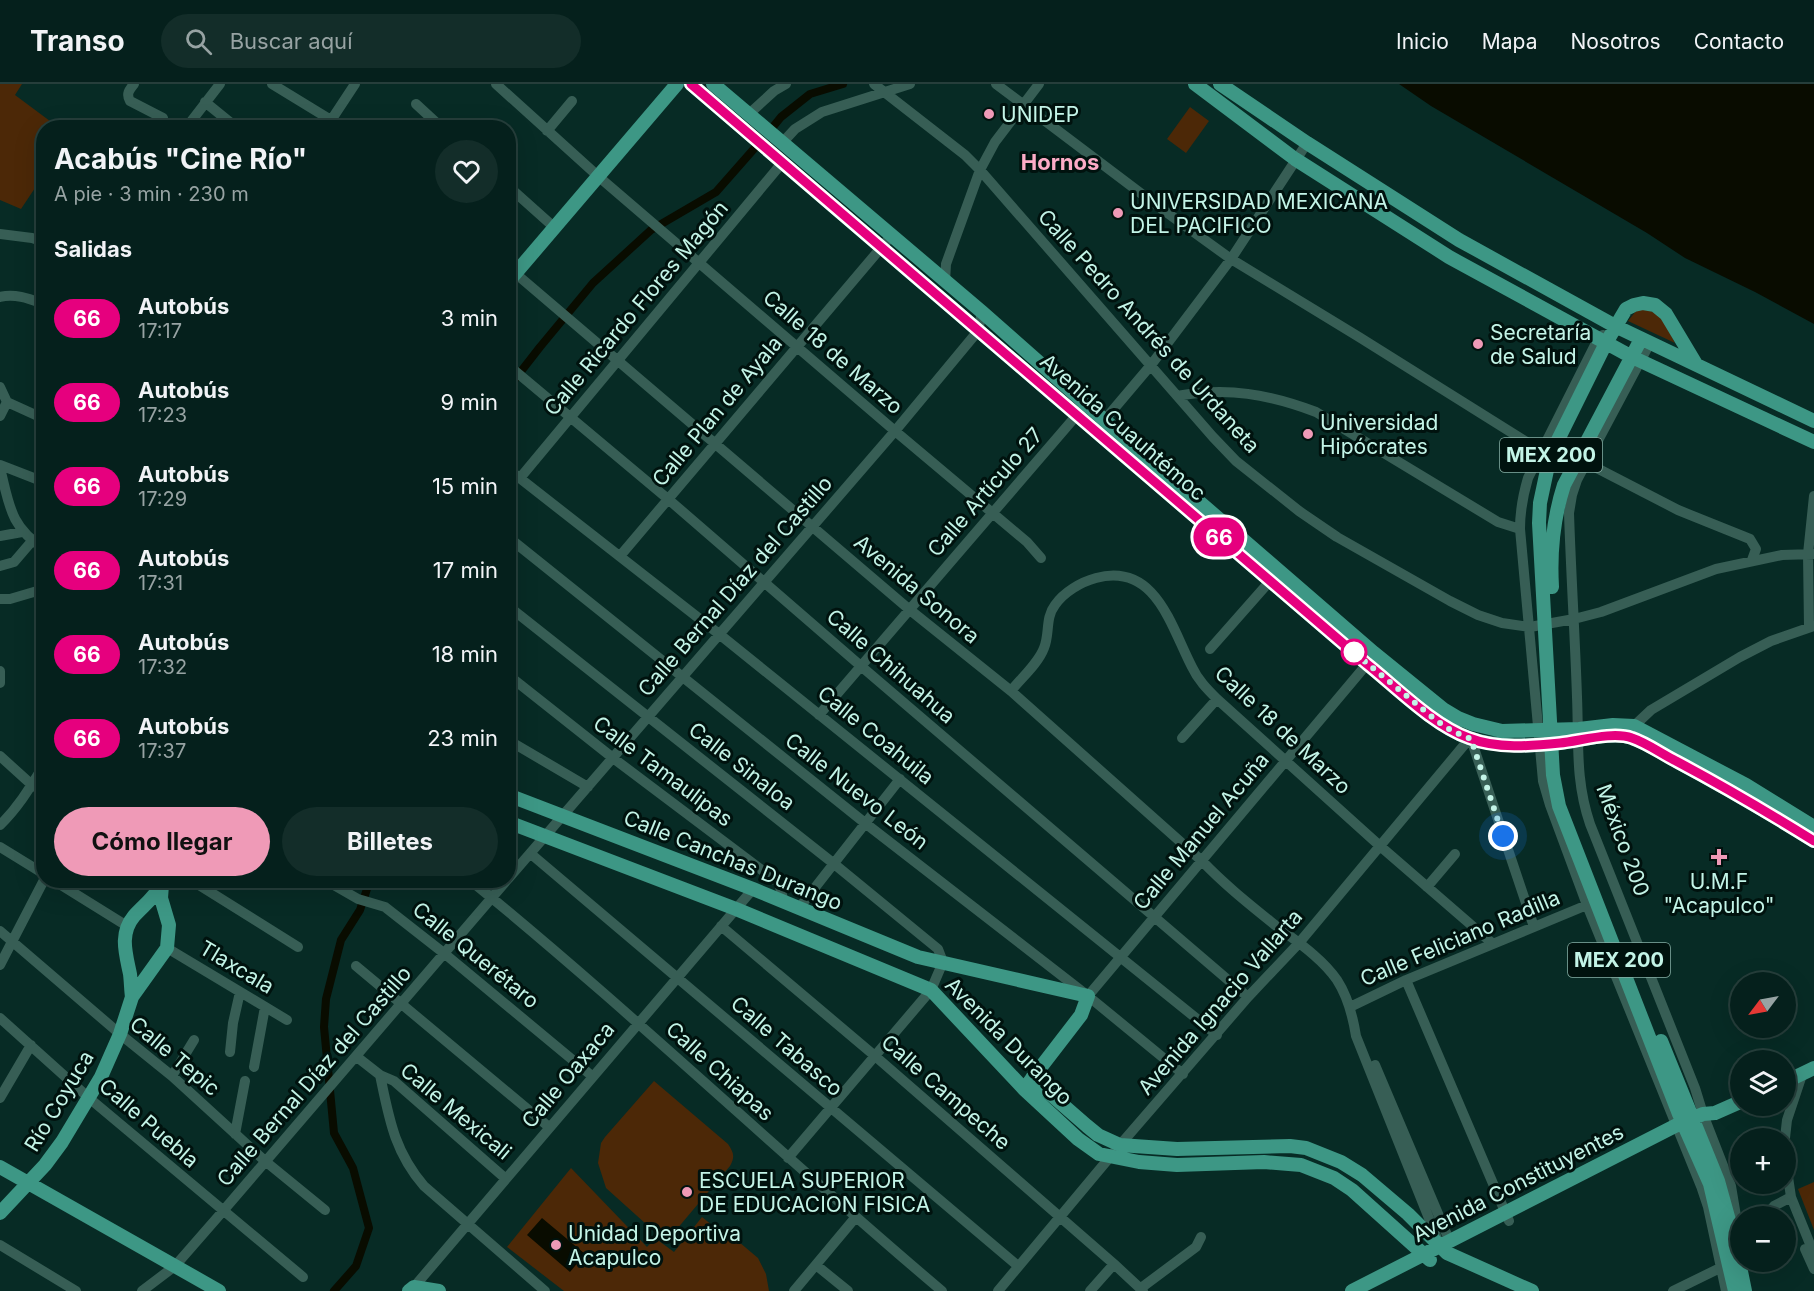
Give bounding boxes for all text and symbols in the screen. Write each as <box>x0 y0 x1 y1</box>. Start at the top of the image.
search box <box>161 14 581 68</box>
text: Transo <box>30 24 125 58</box>
icon: search <box>182 25 215 58</box>
text: Buscar aquí <box>230 28 352 54</box>
text: Inicio <box>1396 29 1449 54</box>
text: Mapa <box>1482 29 1537 54</box>
text: Nosotros <box>1570 29 1661 54</box>
text: Contacto <box>1694 29 1784 54</box>
place label: UNIDEP <box>1001 102 1079 127</box>
marker: UNIDEP <box>982 107 996 121</box>
button: heart <box>435 140 498 203</box>
text: Acabús "Cine Río" <box>54 142 307 176</box>
district label: Hornos <box>1021 149 1099 175</box>
text: A pie · 3 min · 230 m <box>54 182 249 206</box>
place label: UNIVERSIDAD MEXICANA DEL PACIFICO <box>1130 189 1388 238</box>
street label: Calle Ricardo Flores Magón <box>539 196 733 420</box>
street label: Calle Pedro Andrés de Urdaneta <box>1033 204 1265 458</box>
marker: UNIVERSIDAD MEXICANA DEL PACIFICO <box>1111 206 1125 220</box>
text: Salidas <box>54 236 132 262</box>
street label: Calle 18 de Marzo <box>758 285 908 419</box>
text: Autobús <box>138 293 229 319</box>
text: 3 min <box>441 305 498 331</box>
text: 66 <box>73 306 101 331</box>
text: 17:17 <box>138 319 182 343</box>
place label: Secretaría de Salud <box>1490 320 1591 369</box>
street label: Calle Plan de Ayala <box>647 331 787 491</box>
marker: Secretaría de Salud <box>1471 337 1485 351</box>
street label: Avenida Cuauhtémoc <box>1035 348 1211 506</box>
text: Autobús <box>138 377 229 403</box>
text: 9 min <box>441 389 498 415</box>
text: 66 <box>73 390 101 415</box>
text: 17:23 <box>138 403 187 427</box>
place label: Universidad Hipócrates <box>1320 410 1438 459</box>
street label: Calle Artículo 27 <box>922 422 1048 562</box>
marker: Universidad Hipócrates <box>1301 427 1315 441</box>
road number: MEX 200 <box>1500 438 1602 472</box>
text: Autobús <box>138 461 229 487</box>
street label: Calle Bernal Díaz del Castillo <box>633 471 837 701</box>
text: 15 min <box>432 473 498 499</box>
text: 66 <box>73 474 101 499</box>
text: 17:29 <box>138 487 187 511</box>
line badge: 66 <box>1192 518 1246 556</box>
text: 66 <box>1205 525 1233 550</box>
street label: Avenida Sonora <box>849 529 985 649</box>
text: Autobús <box>138 545 229 571</box>
text: 17 min <box>433 557 498 583</box>
text: 66 <box>73 558 101 583</box>
text: 17:31 <box>138 571 183 595</box>
street label: Calle Chihuahua <box>822 604 960 728</box>
text: Autobús <box>138 629 229 655</box>
unlabelled marker <box>1341 639 1367 665</box>
text: 18 min <box>432 641 498 667</box>
text: 66 <box>73 642 101 667</box>
text: 17:32 <box>138 655 187 679</box>
street label: Calle 18 de Marzo <box>1210 661 1356 799</box>
street label: Calle Coahuila <box>813 681 939 789</box>
street label: Calle Tamaulipas <box>588 710 738 832</box>
text: Autobús <box>138 713 229 739</box>
street label: Calle Sinaloa <box>684 717 800 815</box>
text: 23 min <box>427 725 498 751</box>
text: 66 <box>73 726 101 751</box>
street label: Calle Nuevo León <box>781 727 933 855</box>
text: 17:37 <box>138 739 186 763</box>
street label: Calle Manuel Acuña <box>1128 747 1274 915</box>
street label: México 200 <box>1591 781 1655 899</box>
street label: Calle Canchas Durango <box>620 805 846 915</box>
button: Cómo llegar <box>54 807 270 876</box>
button: Billetes <box>282 807 498 876</box>
your location <box>1488 821 1518 851</box>
marker: U.M.F "Acapulco" <box>1710 848 1728 866</box>
place label: U.M.F "Acapulco" <box>1663 869 1775 918</box>
street label: Calle Feliciano Radilla <box>1356 885 1564 991</box>
street label: Calle Querétaro <box>408 897 544 1013</box>
street label: Avenida Ignacio Vallarta <box>1133 904 1307 1100</box>
street label: Tlaxcala <box>195 935 279 999</box>
road number: MEX 200 <box>1568 943 1670 977</box>
street label: Calle Bernal Díaz del Castillo <box>212 961 416 1191</box>
street label: Avenida Durango <box>940 972 1078 1110</box>
north arrow <box>1730 972 1796 1038</box>
map controls <box>1730 972 1796 1272</box>
street label: Calle Tabasco <box>726 991 848 1101</box>
street label: Calle Tepic <box>125 1011 225 1101</box>
street label: Calle Chiapas <box>661 1016 779 1126</box>
street label: Calle Oaxaca <box>516 1017 620 1133</box>
street label: Calle Campeche <box>876 1029 1016 1155</box>
street label: Río Coyuca <box>19 1046 99 1156</box>
button: layers <box>1730 1050 1796 1116</box>
street label: Calle Mexicali <box>396 1057 516 1165</box>
street label: Calle Puebla <box>94 1073 204 1173</box>
street label: Avenida Constituyentes <box>1408 1119 1628 1247</box>
button: + <box>1730 1128 1796 1194</box>
place label: ESCUELA SUPERIOR DE EDUCACION FISICA <box>699 1168 930 1217</box>
marker: ESCUELA SUPERIOR DE EDUCACION FISICA <box>680 1185 694 1199</box>
button: − <box>1730 1206 1796 1272</box>
place label: Unidad Deportiva Acapulco <box>568 1221 741 1270</box>
marker: Unidad Deportiva Acapulco <box>549 1238 563 1252</box>

